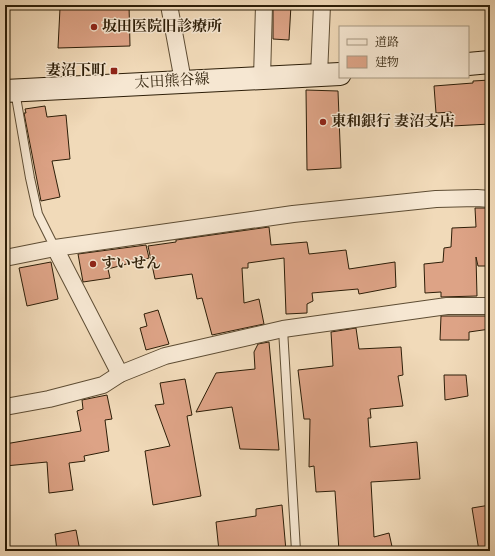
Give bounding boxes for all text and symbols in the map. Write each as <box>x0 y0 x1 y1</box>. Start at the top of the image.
place label: 坂田医院旧診療所 <box>102 17 222 38</box>
marker: 坂田医院旧診療所 <box>89 22 99 32</box>
legend <box>339 26 469 78</box>
text: 道路 <box>375 34 399 52</box>
text: 建物 <box>375 54 399 72</box>
place label: 妻沼下町 <box>46 61 106 82</box>
marker: 妻沼下町 <box>109 66 119 76</box>
street label: 太田熊谷線 <box>134 70 210 94</box>
place label: 東和銀行 妻沼支店 <box>331 112 454 133</box>
marker: 東和銀行 妻沼支店 <box>318 117 328 127</box>
place label: すいせん <box>101 254 161 275</box>
marker: すいせん <box>88 259 98 269</box>

